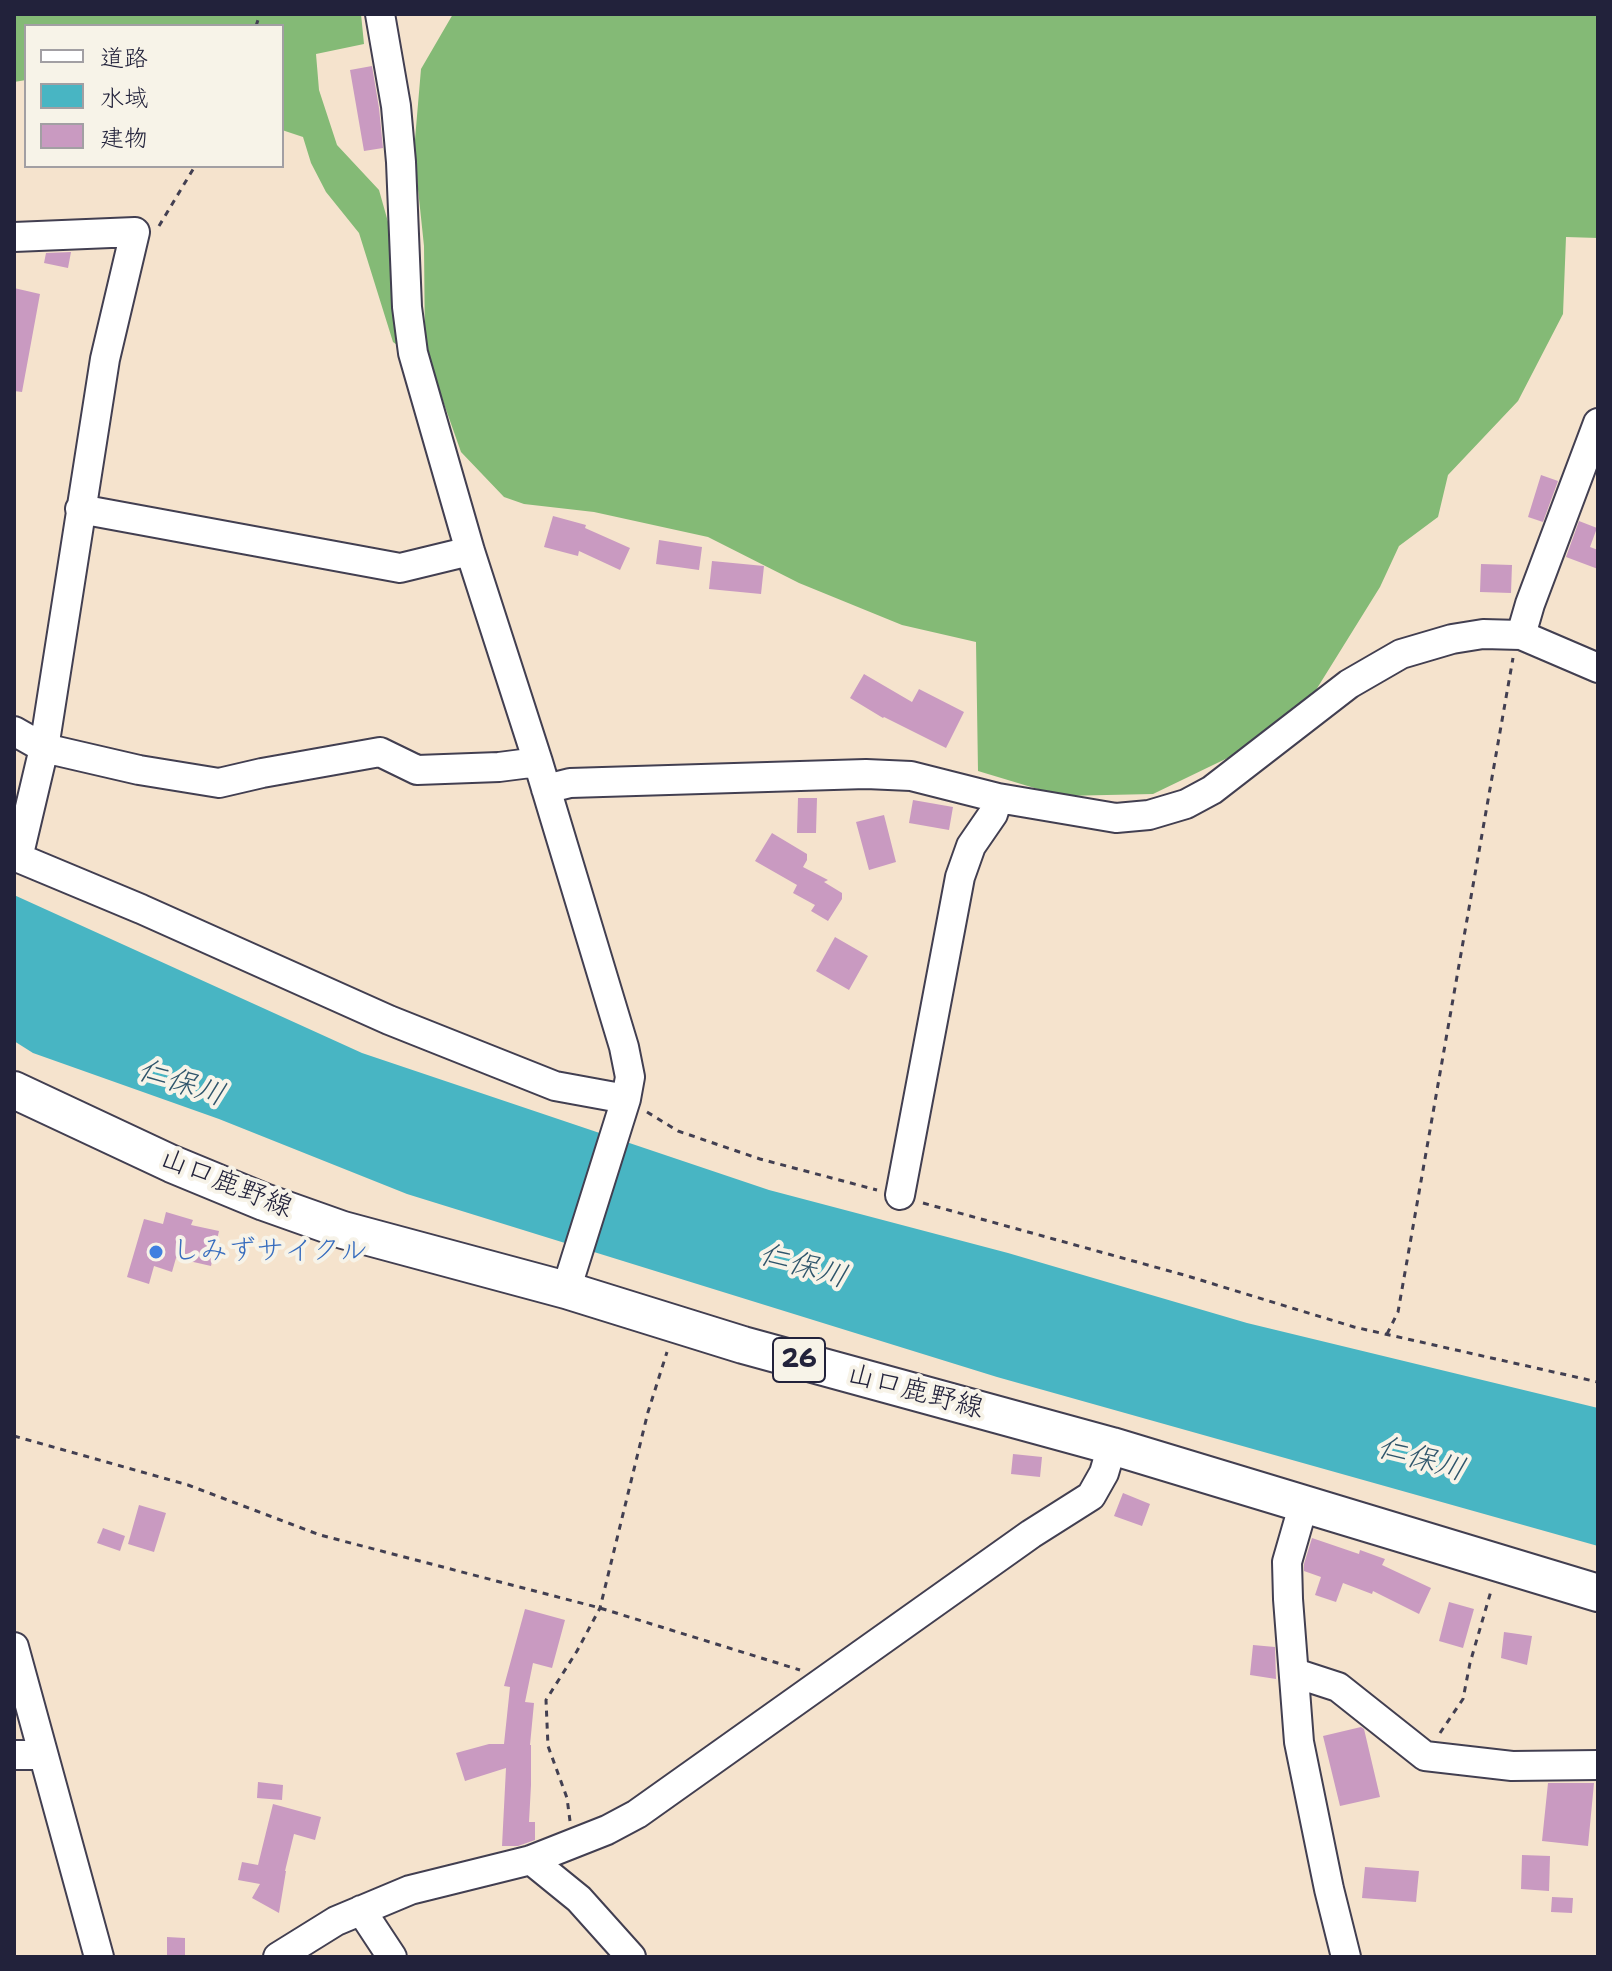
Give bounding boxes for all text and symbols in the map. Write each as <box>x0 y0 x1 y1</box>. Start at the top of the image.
legend <box>24 24 284 168</box>
text: 道路 <box>100 42 148 74</box>
text: 水域 <box>100 82 148 114</box>
text: 建物 <box>100 122 148 154</box>
water label: 仁保川 <box>133 1053 229 1115</box>
street label: 山口鹿野線 <box>155 1142 297 1226</box>
place label: しみずサイクル <box>172 1235 368 1269</box>
water label: 仁保川 <box>755 1237 851 1297</box>
marker: しみずサイクル <box>147 1243 165 1261</box>
road number: 26 <box>773 1338 825 1382</box>
street label: 山口鹿野線 <box>843 1358 987 1426</box>
water label: 仁保川 <box>1373 1430 1469 1490</box>

